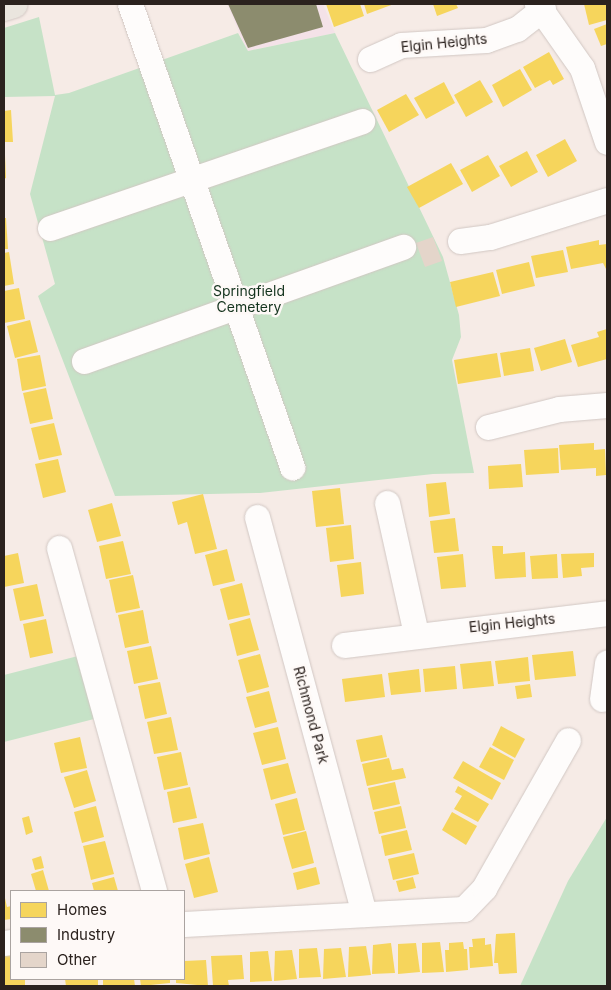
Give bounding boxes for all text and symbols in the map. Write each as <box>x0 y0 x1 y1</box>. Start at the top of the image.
street label: Elgin Heights <box>400 30 488 56</box>
park label: Springfield Cemetery <box>213 283 285 316</box>
street label: Elgin Heights <box>468 610 556 636</box>
street label: Richmond Park <box>290 664 332 766</box>
legend <box>10 890 185 980</box>
text: Homes <box>57 900 107 919</box>
text: Industry <box>57 925 115 944</box>
text: Other <box>57 950 97 969</box>

